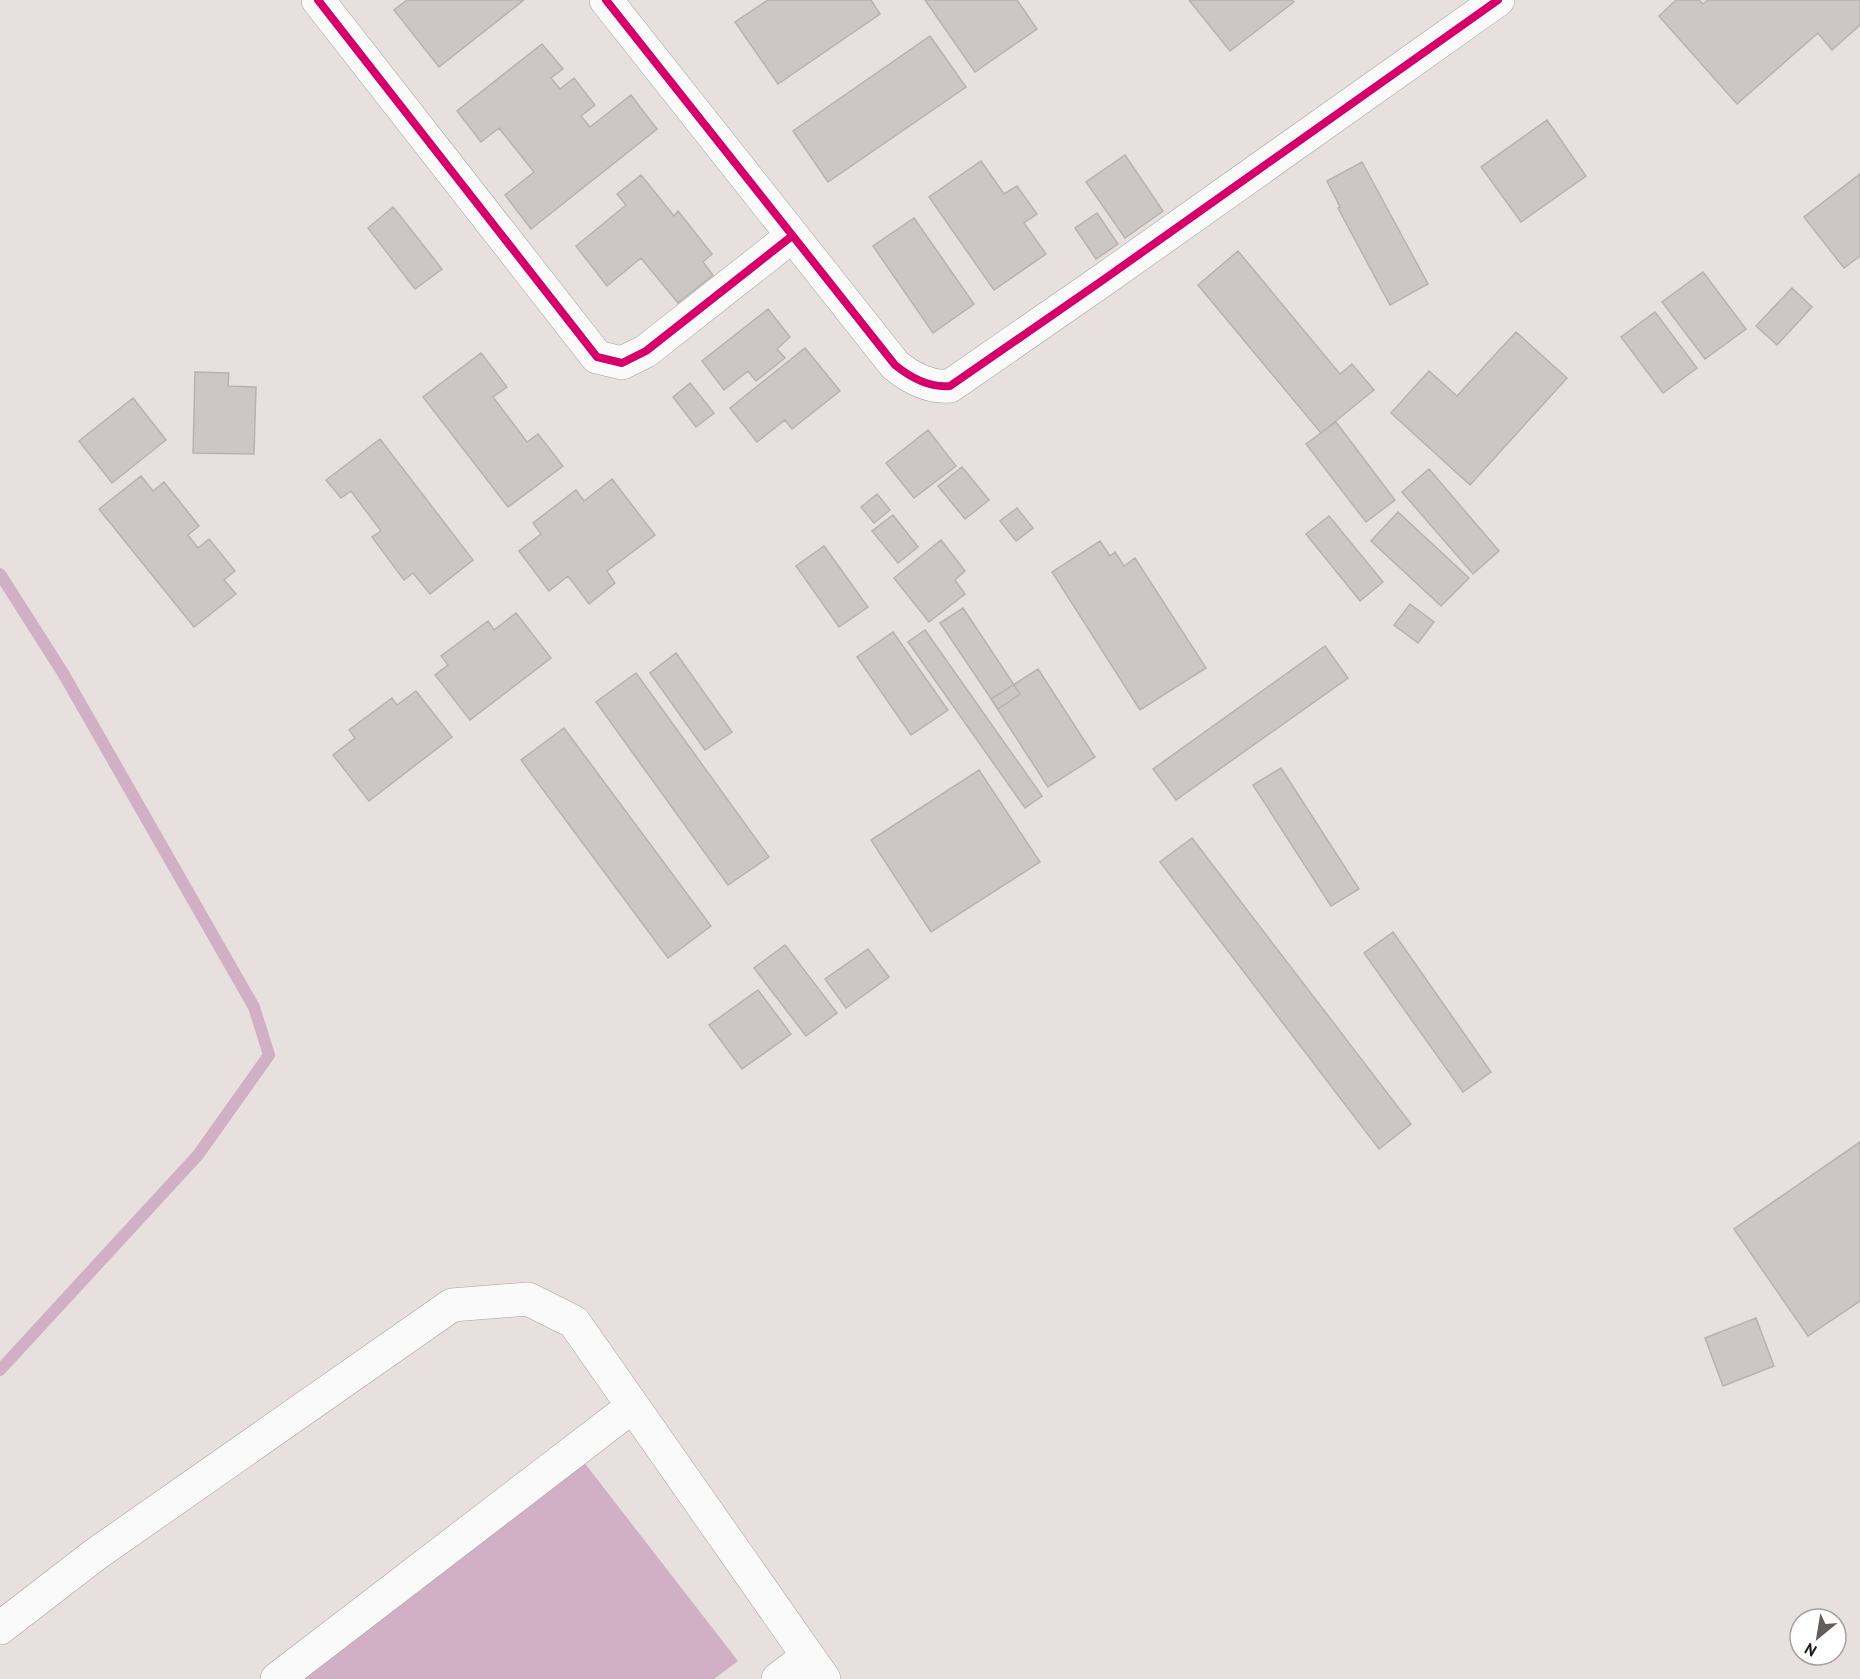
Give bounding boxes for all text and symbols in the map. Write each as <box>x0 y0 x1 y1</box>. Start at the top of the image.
north arrow <box>1788 1607 1848 1667</box>
text: N <box>1801 1639 1820 1661</box>

